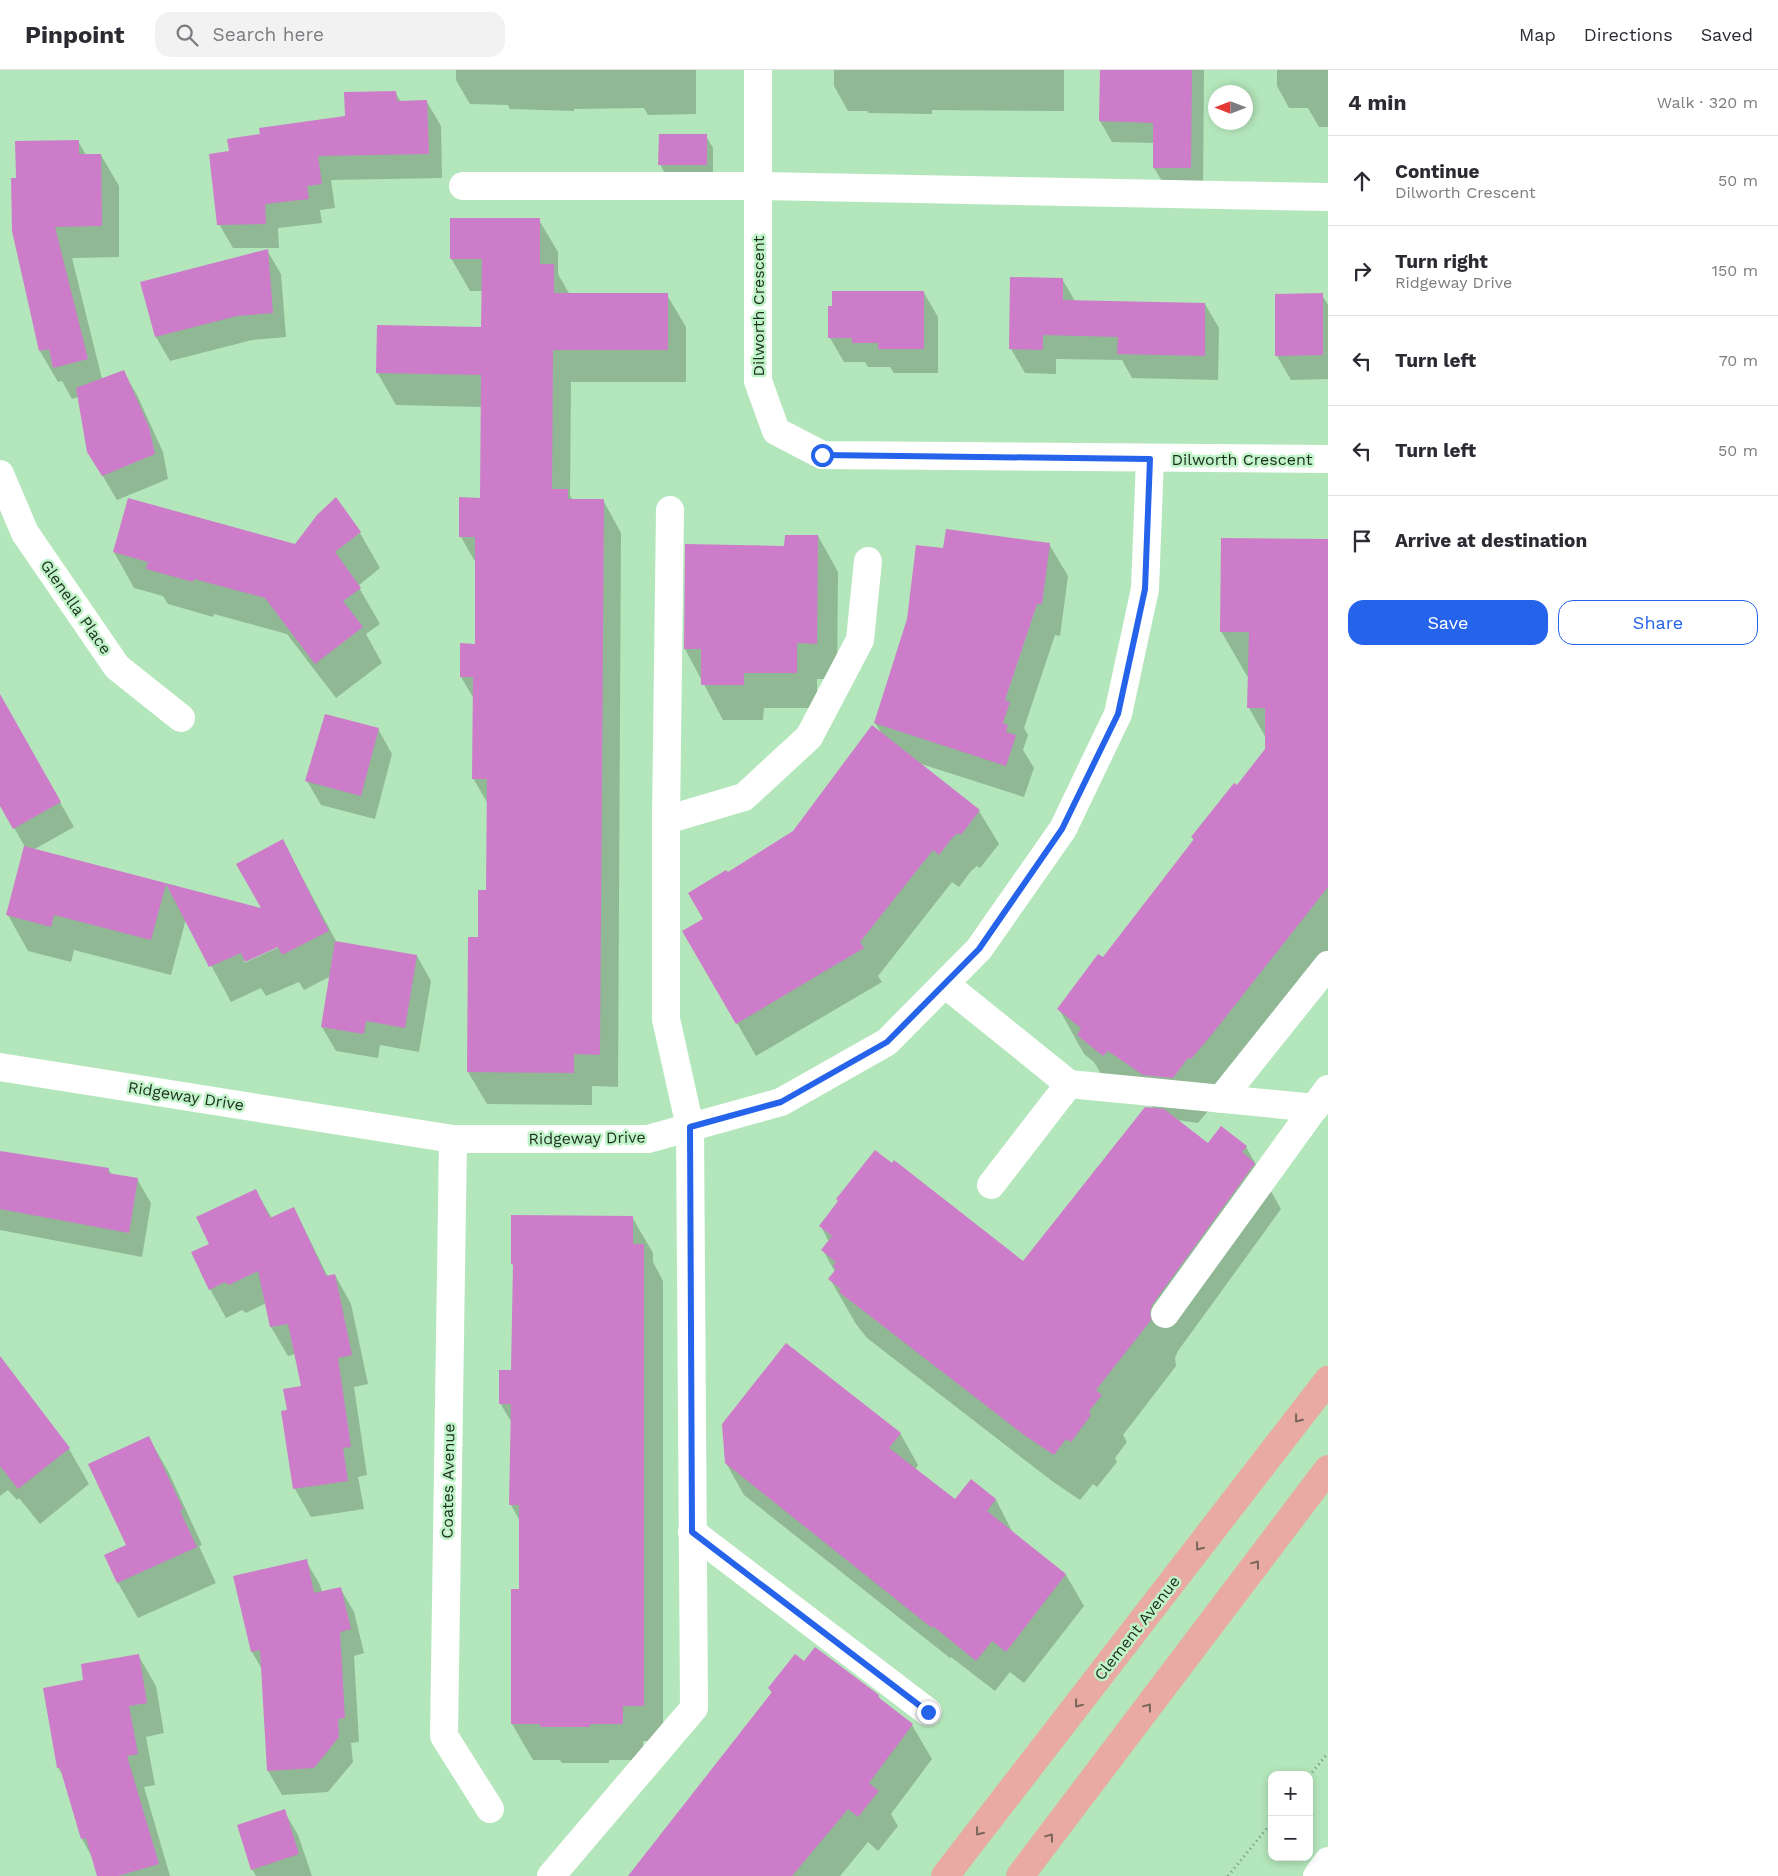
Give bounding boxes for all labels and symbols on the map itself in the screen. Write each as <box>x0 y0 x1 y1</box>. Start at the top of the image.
north arrow <box>1208 85 1253 130</box>
street label: Dilworth Crescent <box>749 235 768 376</box>
route start <box>811 444 834 467</box>
street label: Dilworth Crescent <box>1172 450 1313 469</box>
street label: Glenella Place <box>36 556 116 658</box>
street label: Ridgeway Drive <box>127 1077 245 1115</box>
street label: Ridgeway Drive <box>528 1127 646 1149</box>
one-way arrow <box>1296 1413 1304 1422</box>
street label: Coates Avenue <box>437 1423 459 1539</box>
one-way arrow <box>1196 1541 1205 1551</box>
one-way arrow <box>1250 1560 1259 1570</box>
street label: Clement Avenue <box>1090 1572 1184 1684</box>
one-way arrow <box>1076 1698 1084 1707</box>
route end <box>917 1701 940 1724</box>
one-way arrow <box>1142 1704 1150 1713</box>
one-way arrow <box>976 1826 985 1836</box>
one-way arrow <box>1044 1833 1053 1843</box>

